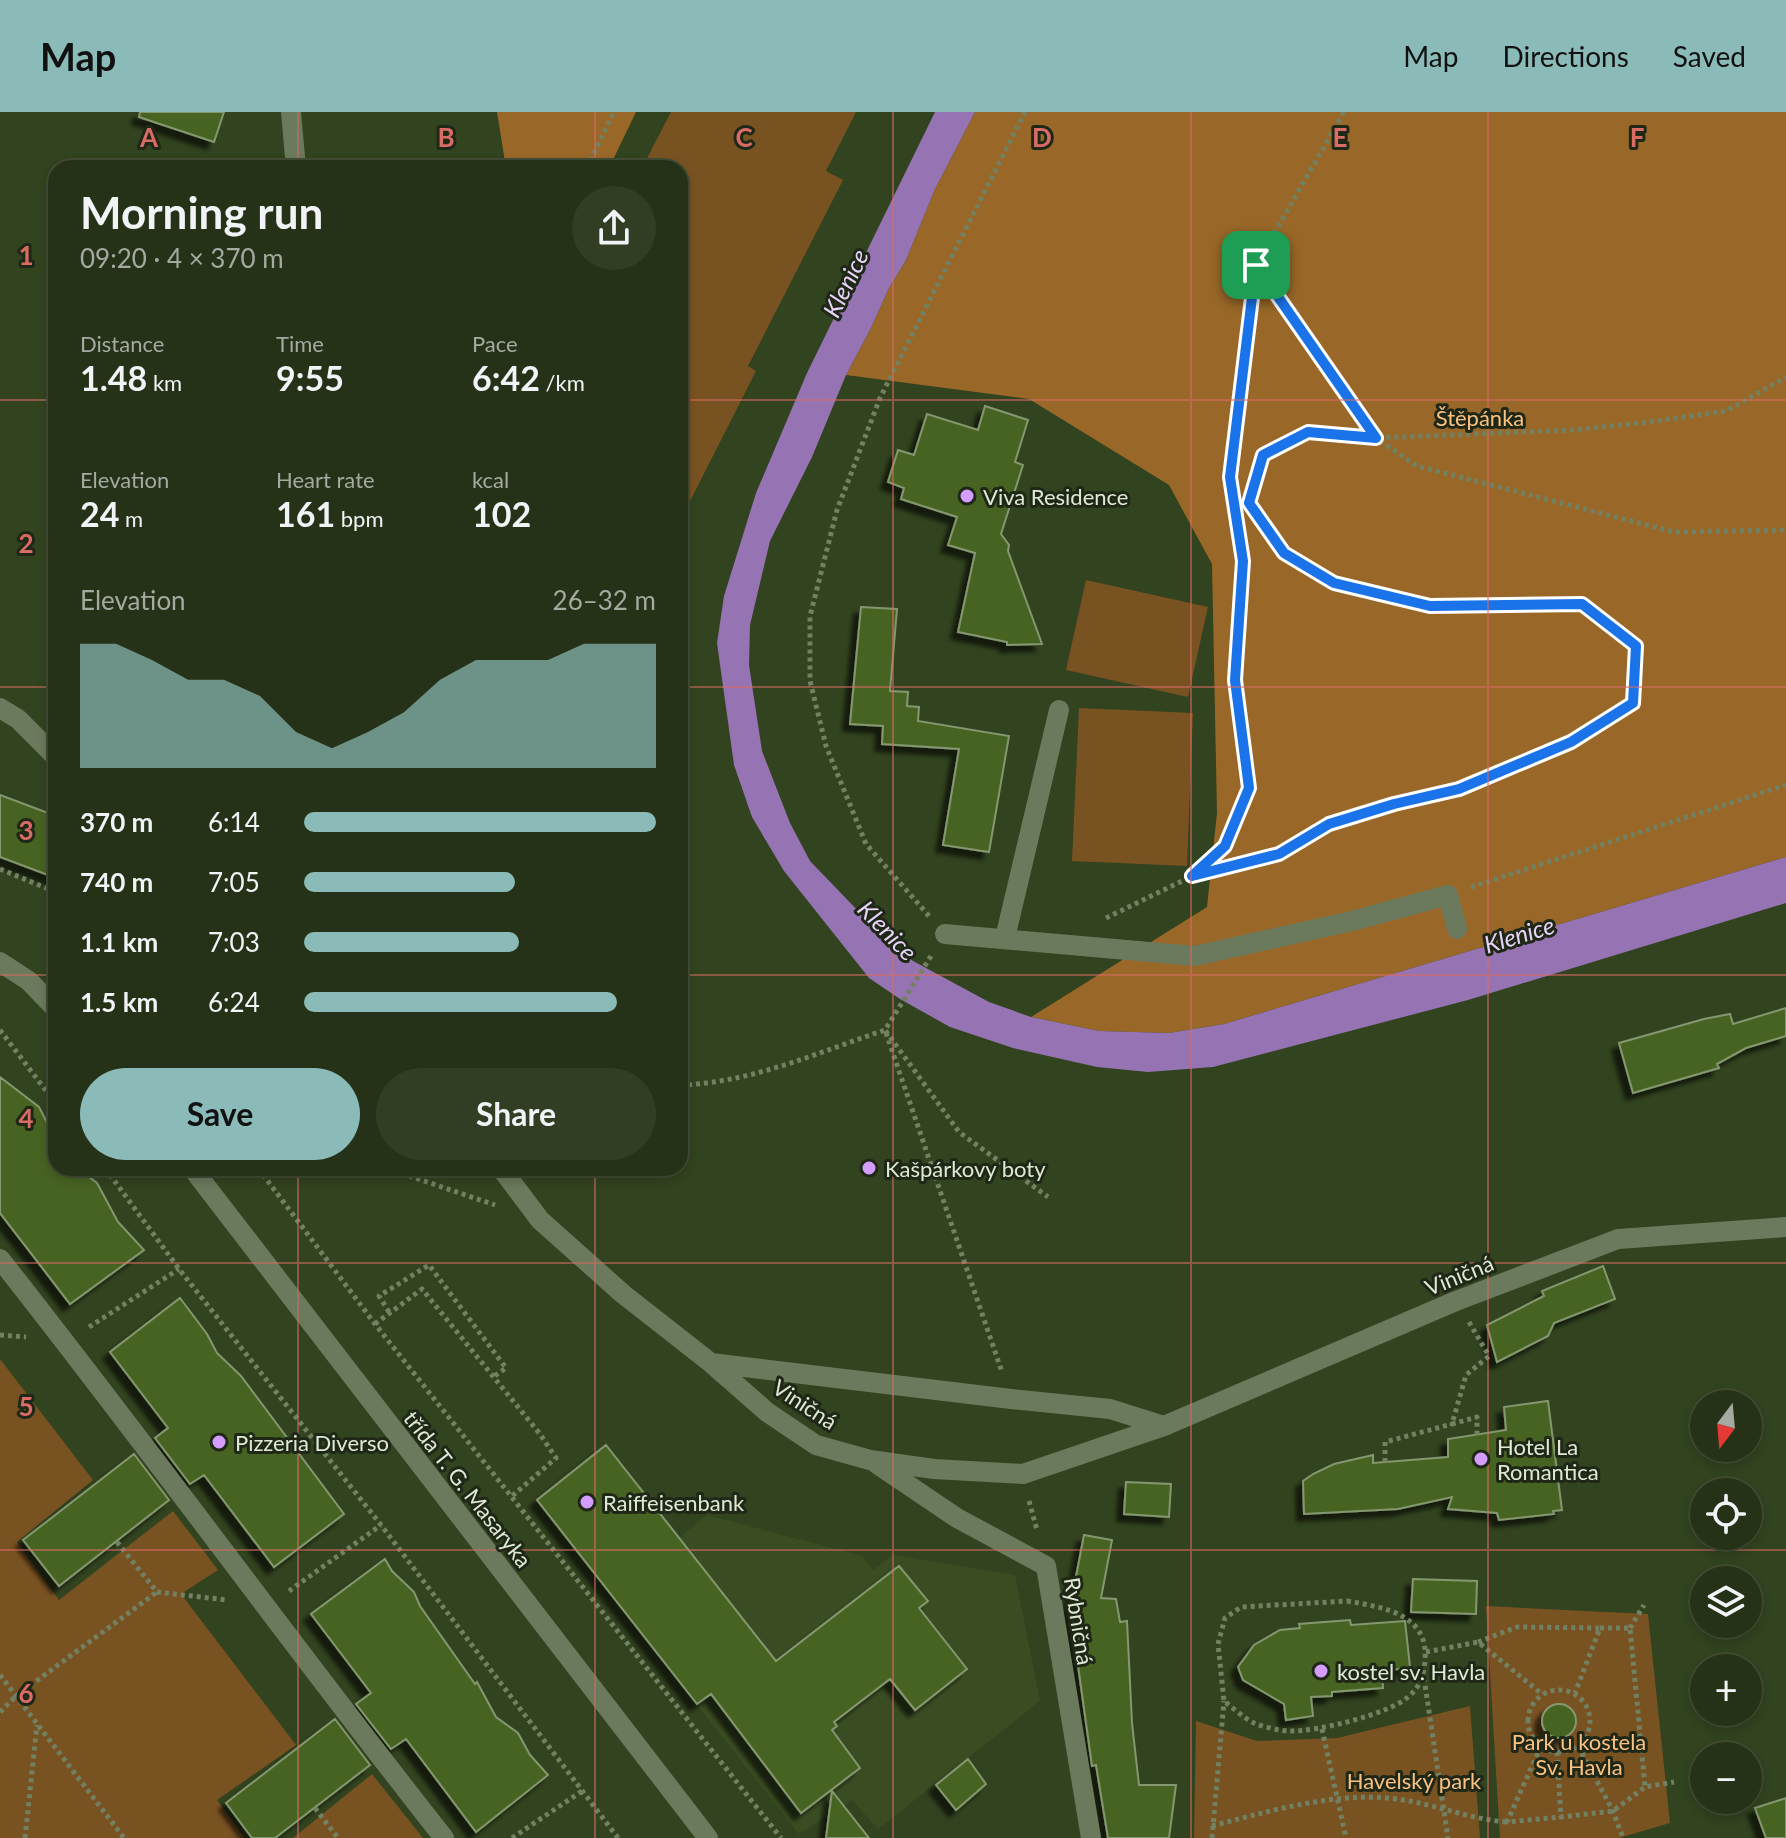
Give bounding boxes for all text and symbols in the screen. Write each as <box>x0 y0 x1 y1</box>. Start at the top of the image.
text: Map <box>40 33 116 79</box>
text: Map <box>1403 39 1458 73</box>
text: Directions <box>1502 39 1629 73</box>
text: Saved <box>1673 39 1746 73</box>
text: A <box>139 121 159 153</box>
text: B <box>437 121 455 153</box>
text: C <box>735 121 753 153</box>
text: D <box>1032 121 1052 153</box>
text: E <box>1333 121 1347 153</box>
text: F <box>1630 121 1644 153</box>
text: Morning run <box>80 186 323 238</box>
button: share <box>572 186 656 270</box>
pin <box>1222 231 1290 299</box>
text: 1 <box>18 239 34 271</box>
text: 09:20 · 4 × 370 m <box>80 242 284 274</box>
icon: arrive <box>1234 243 1278 287</box>
water label: Klenice <box>816 244 874 322</box>
text: Distance <box>80 330 164 357</box>
text: Time <box>276 330 324 357</box>
text: Pace <box>472 330 518 357</box>
text: 1.48 <box>80 357 147 398</box>
text: 9:55 <box>276 357 344 398</box>
text: 6:42 <box>472 357 540 398</box>
text: km <box>147 369 182 396</box>
text: /km <box>540 369 585 396</box>
park label: Štěpánka <box>1436 404 1524 431</box>
text: Elevation <box>80 466 169 493</box>
text: Heart rate <box>276 466 375 493</box>
text: kcal <box>472 466 509 493</box>
place label: Viva Residence <box>983 483 1128 510</box>
marker: Viva Residence <box>958 487 976 505</box>
text: 24 <box>80 493 119 534</box>
text: 161 <box>276 493 335 534</box>
text: 102 <box>472 493 531 534</box>
text: m <box>119 505 143 532</box>
text: bpm <box>335 505 384 532</box>
text: 2 <box>18 527 34 559</box>
text: Elevation <box>80 584 186 616</box>
text: 26–32 m <box>553 584 656 616</box>
text: 370 m <box>80 806 153 838</box>
text: 6:14 <box>208 806 260 838</box>
text: 3 <box>18 814 34 846</box>
text: 740 m <box>80 866 153 898</box>
text: 7:05 <box>208 866 260 898</box>
water label: Klenice <box>853 894 923 966</box>
water label: Klenice <box>1480 910 1558 958</box>
text: 1.1 km <box>80 926 158 958</box>
text: 7:03 <box>208 926 260 958</box>
text: 1.5 km <box>80 986 158 1018</box>
text: 6:24 <box>208 986 260 1018</box>
button: Save <box>80 1068 360 1160</box>
button: Share <box>376 1068 656 1160</box>
text: 4 <box>18 1102 34 1134</box>
place label: Kašpárkovy boty <box>885 1155 1046 1182</box>
marker: Kašpárkovy boty <box>860 1159 878 1177</box>
street label: Viničná <box>1421 1249 1497 1301</box>
street label: Viničná <box>768 1373 842 1435</box>
text: 5 <box>18 1390 34 1422</box>
north arrow <box>1690 1390 1762 1462</box>
map controls <box>1690 1390 1762 1814</box>
street label: třída T. G. Masaryka <box>398 1405 538 1573</box>
place label: Pizzeria Diverso <box>235 1429 389 1456</box>
marker: Pizzeria Diverso <box>210 1433 228 1451</box>
place label: Hotel La Romantica <box>1497 1433 1599 1485</box>
marker: Hotel La Romantica <box>1472 1450 1490 1468</box>
button: locate <box>1690 1478 1762 1550</box>
place label: Raiffeisenbank <box>603 1489 745 1516</box>
marker: Raiffeisenbank <box>578 1493 596 1511</box>
button: layers <box>1690 1566 1762 1638</box>
street label: Rybničná <box>1059 1575 1099 1667</box>
button: + <box>1690 1654 1762 1726</box>
place label: kostel sv. Havla <box>1337 1658 1485 1685</box>
marker: kostel sv. Havla <box>1312 1662 1330 1680</box>
text: 6 <box>18 1677 34 1709</box>
park label: Park u kostela Sv. Havla <box>1512 1728 1646 1780</box>
button: − <box>1690 1742 1762 1814</box>
park label: Havelský park <box>1347 1767 1482 1794</box>

